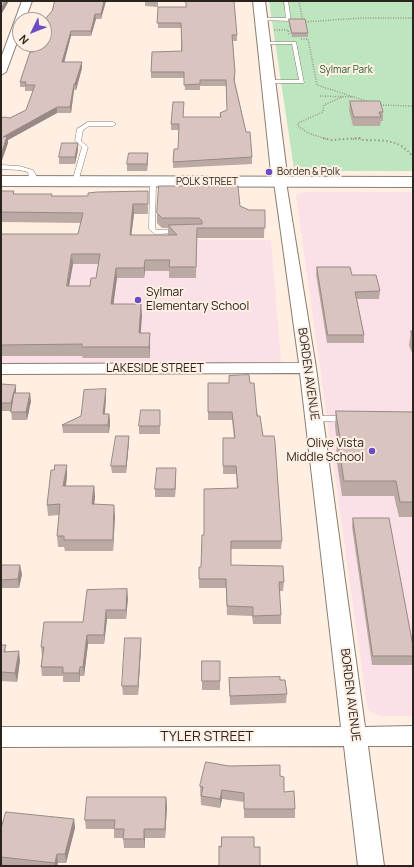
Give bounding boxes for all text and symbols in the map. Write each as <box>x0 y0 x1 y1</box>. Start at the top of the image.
north arrow <box>12 12 52 52</box>
text: N <box>15 32 32 48</box>
park label: Sylmar Park <box>319 64 373 76</box>
place label: Borden & Polk <box>277 166 340 178</box>
marker: Borden & Polk <box>264 167 274 177</box>
street label: POLK STREET <box>176 176 238 188</box>
place label: Sylmar Elementary School <box>146 286 249 314</box>
marker: Sylmar Elementary School <box>133 295 143 305</box>
street label: BORDEN AVENUE <box>294 327 322 421</box>
street label: LAKESIDE STREET <box>106 362 204 376</box>
place label: Olive Vista Middle School <box>287 437 364 465</box>
marker: Olive Vista Middle School <box>367 446 377 456</box>
street label: BORDEN AVENUE <box>337 648 363 742</box>
street label: TYLER STREET <box>160 729 254 745</box>

